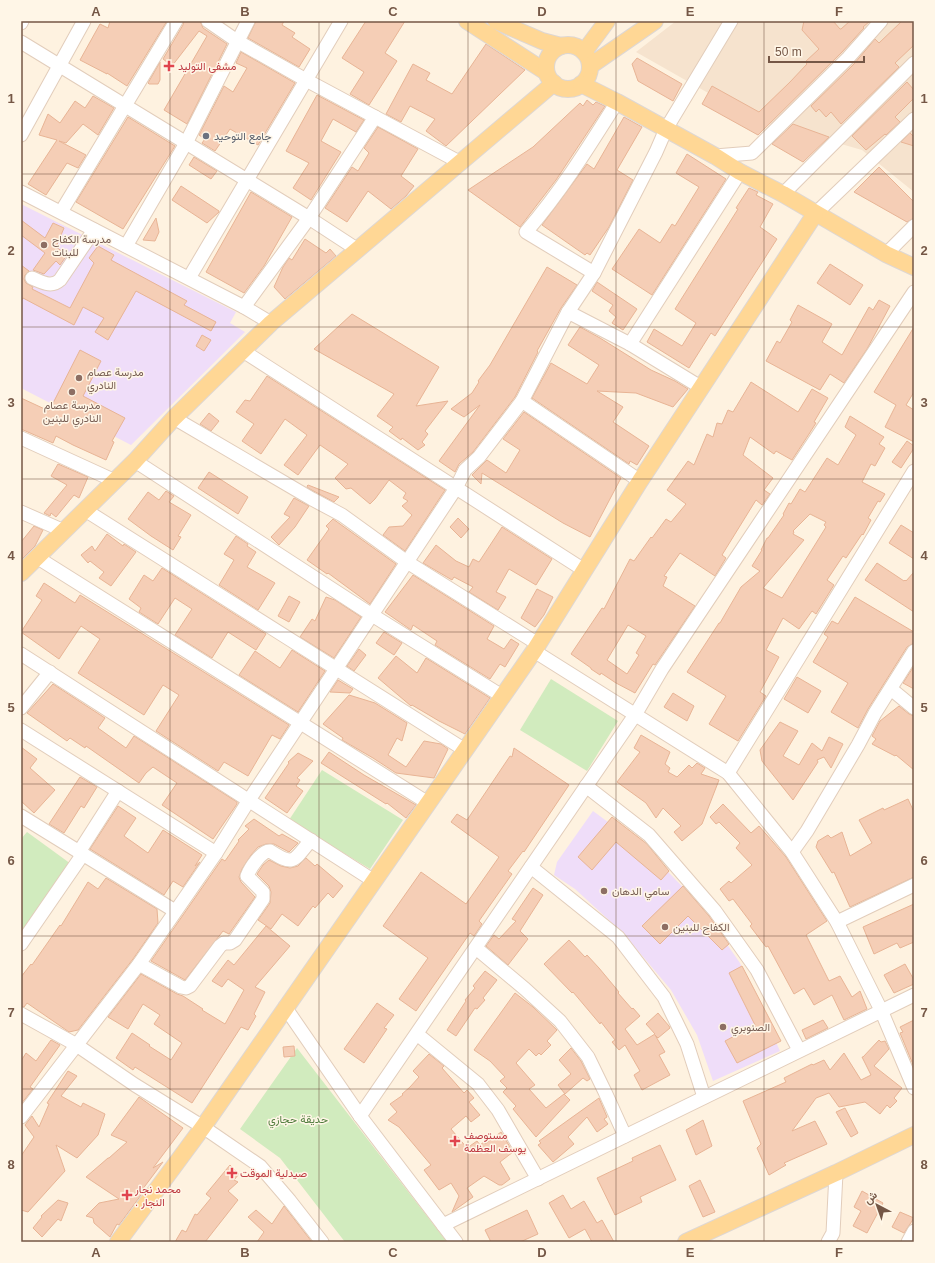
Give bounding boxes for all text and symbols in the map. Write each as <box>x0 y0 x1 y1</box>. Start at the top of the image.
text: A <box>91 4 101 19</box>
text: B <box>240 4 250 19</box>
text: C <box>388 4 398 19</box>
text: D <box>537 4 547 19</box>
text: E <box>686 4 695 19</box>
text: F <box>835 4 843 19</box>
scale bar <box>769 38 864 64</box>
text: 50 m <box>775 45 802 59</box>
marker: مشفى التوليد <box>163 60 175 72</box>
place label: مشفى التوليد <box>178 60 237 73</box>
text: 1 <box>7 91 15 106</box>
text: 1 <box>920 91 928 106</box>
place label: جامع التوحيد <box>214 130 272 144</box>
marker: جامع التوحيد <box>201 131 211 141</box>
place label: مدرسة الكفاح للبنات <box>52 233 111 259</box>
marker: مدرسة الكفاح للبنات <box>39 240 49 250</box>
text: 2 <box>7 243 15 258</box>
text: 2 <box>920 243 928 258</box>
place label: مدرسة عصام النادري <box>87 366 144 395</box>
marker: مدرسة عصام النادري <box>74 373 84 383</box>
marker: مدرسة عصام النادري للبنين <box>67 387 77 397</box>
text: 3 <box>7 395 15 410</box>
text: 3 <box>920 395 928 410</box>
place label: مدرسة عصام النادري للبنين <box>43 399 101 428</box>
text: 4 <box>7 548 15 563</box>
text: 4 <box>920 548 928 563</box>
text: 5 <box>7 700 15 715</box>
text: 5 <box>920 700 928 715</box>
text: 6 <box>7 853 15 868</box>
text: 6 <box>920 853 928 868</box>
place label: سامي الدهان <box>612 885 670 901</box>
marker: سامي الدهان <box>599 886 609 896</box>
place label: الكفاح للبنين <box>673 921 730 935</box>
marker: الكفاح للبنين <box>660 922 670 932</box>
text: 7 <box>7 1005 15 1020</box>
text: 7 <box>920 1005 928 1020</box>
place label: الصنوبري <box>731 1021 770 1037</box>
marker: الصنوبري <box>718 1022 728 1032</box>
park label: حديقة حجازي <box>268 1113 328 1129</box>
place label: مستوصف يوسف العظمة <box>464 1129 526 1155</box>
marker: مستوصف يوسف العظمة <box>449 1135 461 1147</box>
text: 8 <box>7 1157 15 1172</box>
text: 8 <box>920 1157 928 1172</box>
place label: صيدلية الموقت <box>240 1167 307 1180</box>
marker: صيدلية الموقت <box>227 1168 237 1178</box>
place label: محمد نجار . النجار <box>134 1183 181 1209</box>
north arrow <box>857 1185 897 1225</box>
text: ش <box>862 1189 880 1207</box>
marker: محمد نجار . النجار <box>122 1190 132 1200</box>
text: A <box>91 1245 101 1260</box>
text: B <box>240 1245 250 1260</box>
text: C <box>388 1245 398 1260</box>
text: D <box>537 1245 547 1260</box>
text: E <box>686 1245 695 1260</box>
text: F <box>835 1245 843 1260</box>

